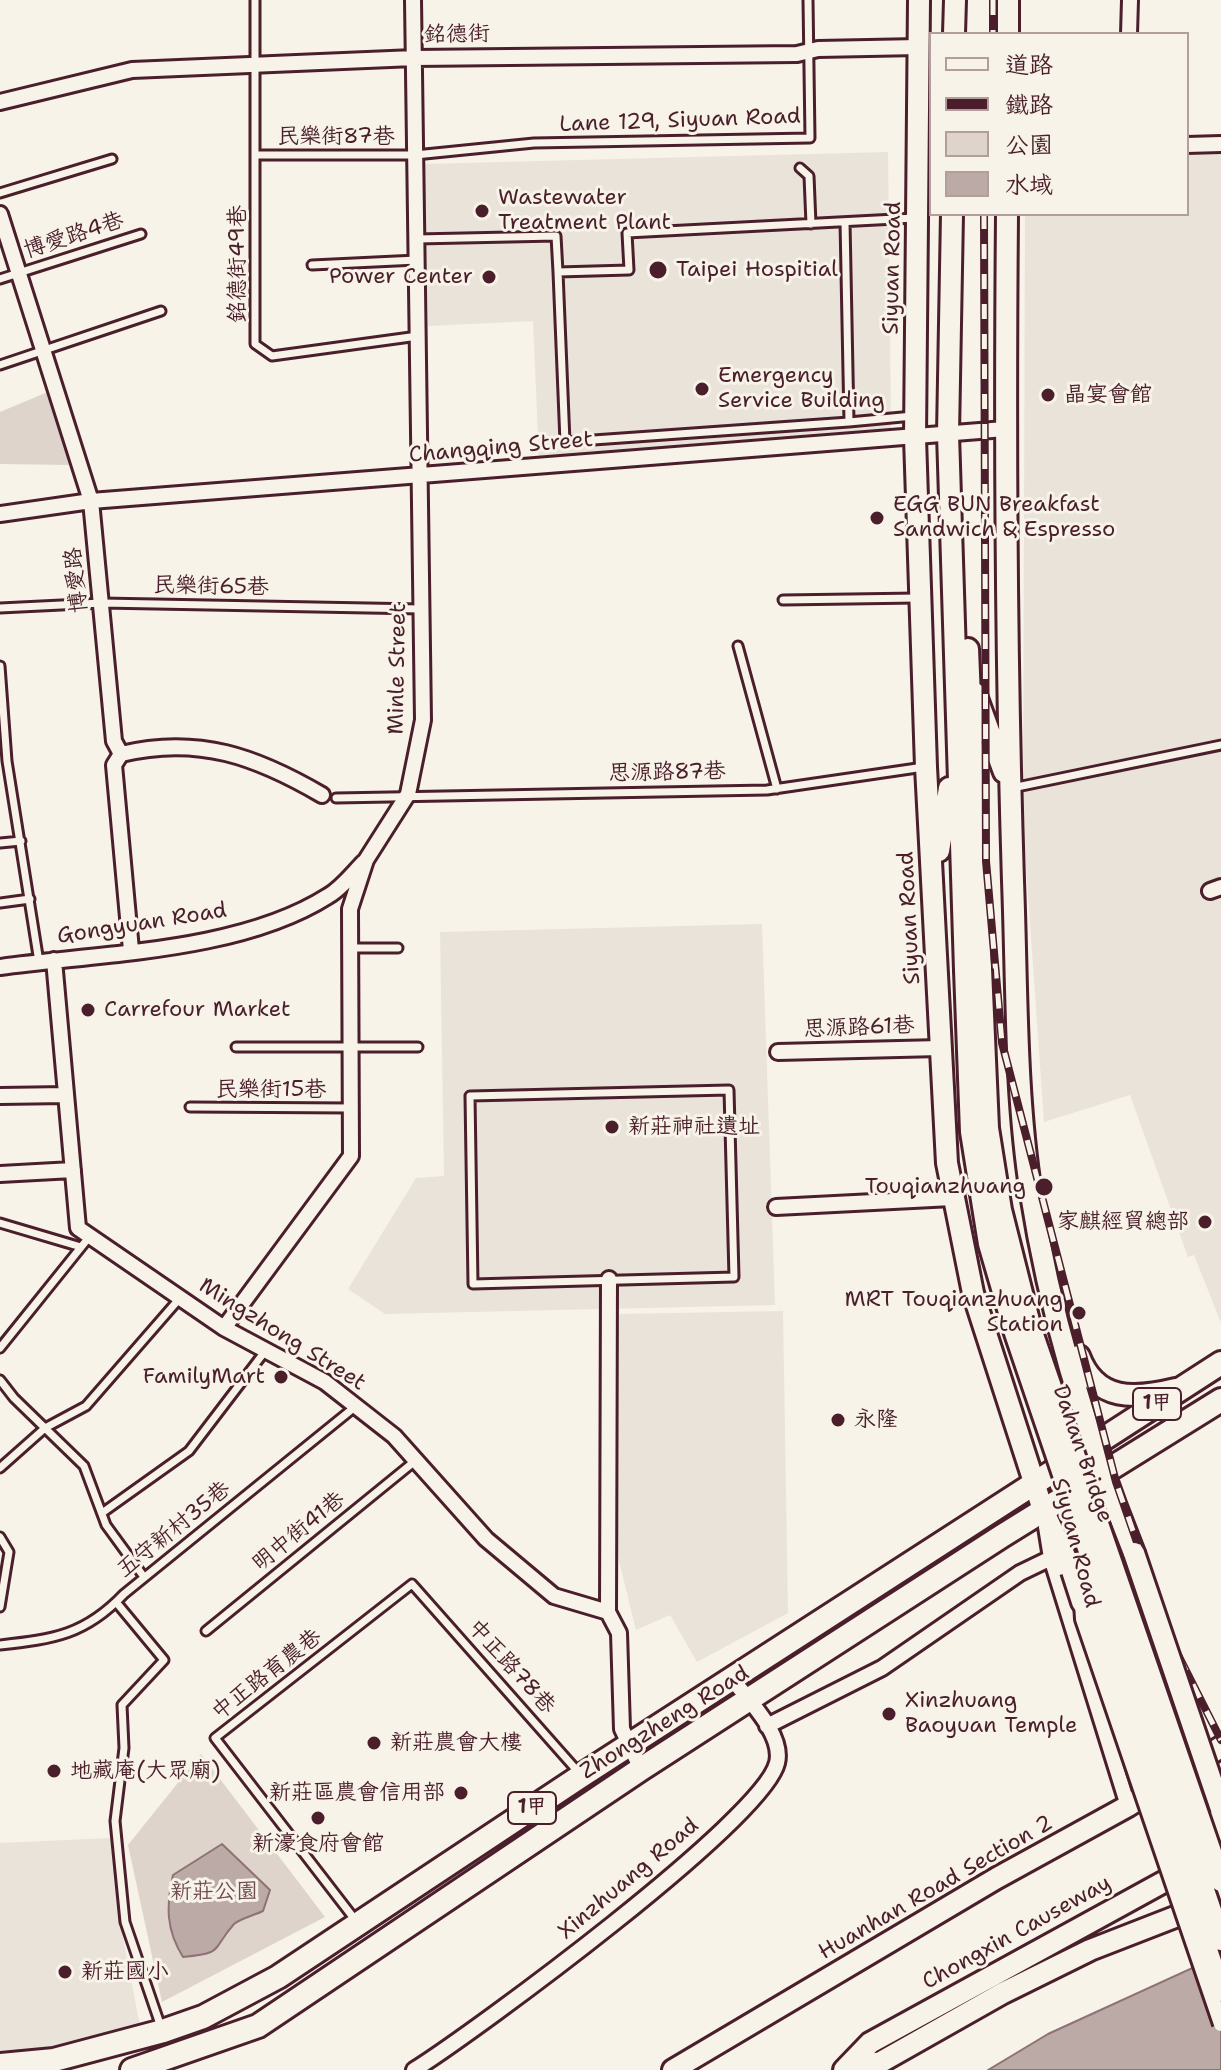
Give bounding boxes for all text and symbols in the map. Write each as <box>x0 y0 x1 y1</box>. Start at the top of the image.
street label: 銘德街 <box>424 21 490 49</box>
legend <box>929 32 1189 216</box>
text: 道路 <box>1005 49 1053 81</box>
text: 鐵路 <box>1005 89 1053 121</box>
street label: Lane 129, Siyuan Road <box>559 104 801 138</box>
street label: 民樂街87巷 <box>277 124 395 150</box>
text: 公園 <box>1005 129 1053 161</box>
text: 水域 <box>1005 169 1053 201</box>
place label: Wastewater Treatment Plant <box>498 185 671 236</box>
street label: Siyuan Road <box>879 201 907 335</box>
marker: Wastewater Treatment Plant <box>473 202 491 220</box>
street label: 銘德街49巷 <box>225 205 251 323</box>
street label: 博愛路4巷 <box>21 207 127 265</box>
place label: Taipei Hospitial <box>676 257 838 283</box>
marker: Taipei Hospitial <box>647 259 669 281</box>
place label: Power Center <box>329 264 473 290</box>
marker: Power Center <box>480 268 498 286</box>
place label: Emergency Service Building <box>718 363 885 414</box>
marker: Emergency Service Building <box>693 380 711 398</box>
place label: 晶宴會館 <box>1064 382 1152 408</box>
marker: 晶宴會館 <box>1039 386 1057 404</box>
street label: Changqing Street <box>408 427 594 469</box>
place label: EGG BUN Breakfast Sandwich & Espresso <box>893 492 1115 544</box>
marker: EGG BUN Breakfast Sandwich & Espresso <box>868 509 886 527</box>
street label: 博愛路 <box>60 546 94 614</box>
street label: 民樂街65巷 <box>153 573 269 601</box>
street label: Minle Street <box>384 603 412 735</box>
street label: 思源路87巷 <box>608 759 726 787</box>
street label: Siyuan Road <box>893 851 927 985</box>
street label: Gongyuan Road <box>55 898 229 950</box>
place label: Carrefour Market <box>104 997 291 1023</box>
marker: Carrefour Market <box>79 1001 97 1019</box>
street label: 思源路61巷 <box>803 1013 915 1043</box>
street label: 民樂街15巷 <box>216 1077 326 1103</box>
place label: 新莊神社遺址 <box>628 1114 760 1140</box>
marker: 新莊神社遺址 <box>603 1118 621 1136</box>
place label: Touqianzhuang <box>865 1174 1026 1200</box>
marker: Touqianzhuang <box>1033 1176 1055 1198</box>
place label: 家麒經貿總部 <box>1057 1209 1189 1235</box>
marker: 家麒經貿總部 <box>1196 1213 1214 1231</box>
street label: Mingzhong Street <box>194 1273 370 1397</box>
place label: MRT Touqianzhuang Station <box>844 1287 1063 1338</box>
marker: MRT Touqianzhuang Station <box>1070 1304 1088 1322</box>
place label: FamilyMart <box>143 1364 265 1390</box>
marker: FamilyMart <box>272 1368 290 1386</box>
street label: Dahan Bridge <box>1046 1382 1118 1526</box>
road number: 1甲 <box>1133 1388 1181 1420</box>
place label: 永隆 <box>854 1407 898 1433</box>
marker: 永隆 <box>829 1411 847 1429</box>
street label: Siyuan Road <box>1045 1475 1105 1611</box>
street label: 五守新村35巷 <box>112 1476 236 1584</box>
street label: 明中街41巷 <box>247 1487 351 1577</box>
street label: 中正路78巷 <box>462 1614 560 1720</box>
street label: 中正路育農巷 <box>207 1624 327 1726</box>
street label: Zhongzheng Road <box>576 1660 754 1786</box>
place label: Xinzhuang Baoyuan Temple <box>905 1688 1077 1740</box>
marker: Xinzhuang Baoyuan Temple <box>880 1705 898 1723</box>
place label: 新莊農會大樓 <box>390 1730 522 1756</box>
marker: 新莊農會大樓 <box>365 1734 383 1752</box>
place label: 地藏庵(大眾廟) <box>70 1758 221 1784</box>
marker: 地藏庵(大眾廟) <box>45 1762 63 1780</box>
place label: 新莊區農會信用部 <box>269 1780 445 1806</box>
marker: 新莊區農會信用部 <box>452 1784 470 1802</box>
road number: 1甲 <box>508 1792 556 1824</box>
marker: 新濠食府會館 <box>309 1809 327 1827</box>
street label: Huanhan Road Section 2 <box>814 1810 1058 1966</box>
street label: Xinzhuang Road <box>554 1813 704 1945</box>
place label: 新濠食府會館 <box>252 1831 384 1857</box>
street label: Chongxin Causeway <box>918 1870 1116 1996</box>
park label: 新莊公園 <box>170 1879 258 1905</box>
place label: 新莊國小 <box>81 1959 169 1985</box>
marker: 新莊國小 <box>56 1963 74 1981</box>

